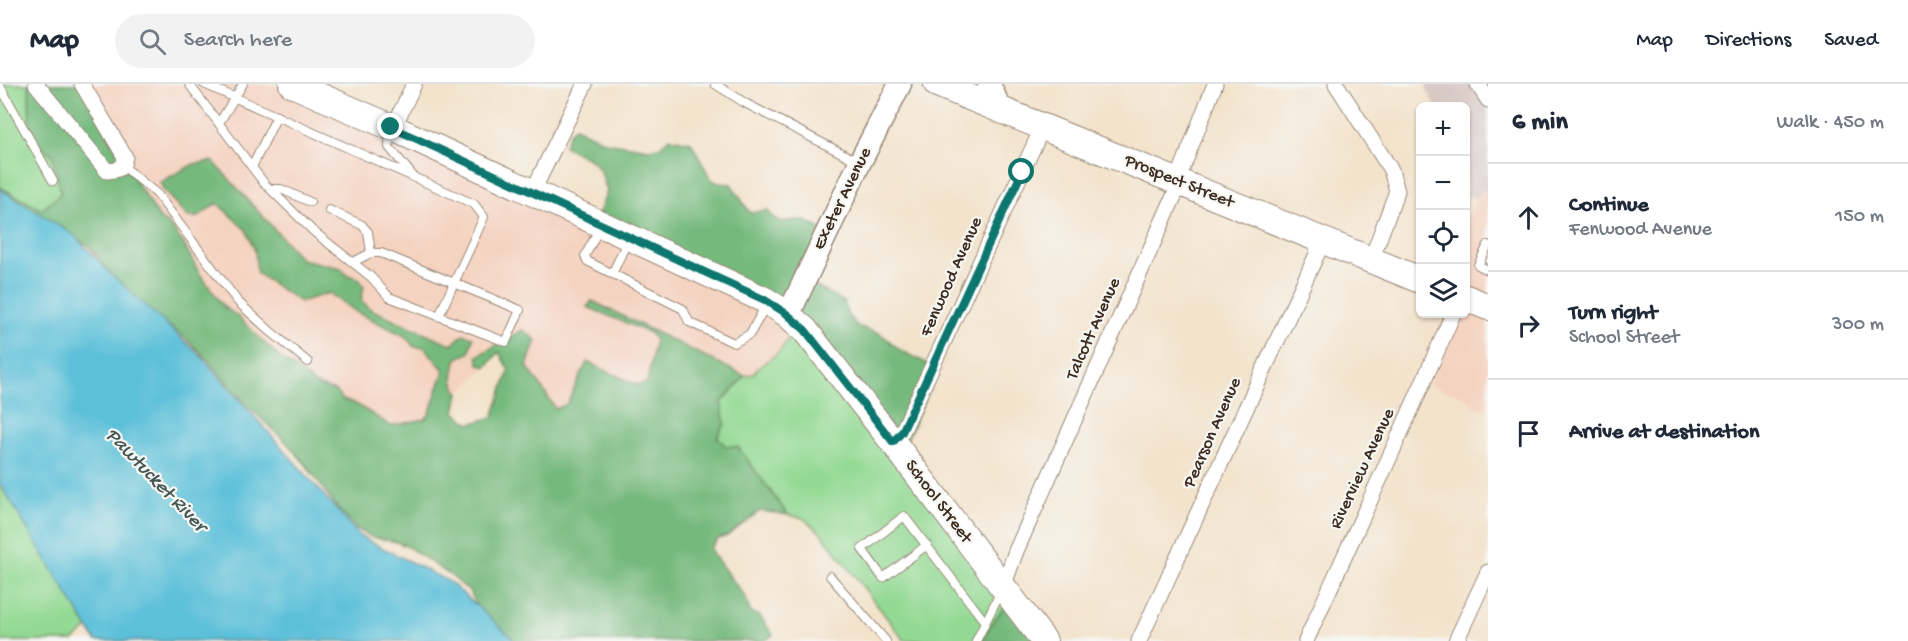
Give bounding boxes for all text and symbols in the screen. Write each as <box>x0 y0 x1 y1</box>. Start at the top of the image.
search box <box>115 14 535 68</box>
text: Map <box>30 25 79 58</box>
icon: search <box>136 25 169 58</box>
text: Search here <box>184 28 292 54</box>
text: Map <box>1636 29 1673 54</box>
text: Directions <box>1706 29 1791 54</box>
text: Saved <box>1824 29 1878 54</box>
map controls <box>1416 102 1470 318</box>
button: + <box>1416 102 1470 156</box>
text: 6 min <box>1512 108 1568 139</box>
text: Walk · 450 m <box>1777 112 1884 135</box>
route end <box>377 113 403 139</box>
street label: Exeter Avenue <box>809 144 877 254</box>
street label: Prospect Street <box>1120 150 1238 214</box>
button: − <box>1416 156 1470 210</box>
route start <box>1008 158 1034 184</box>
text: Continue <box>1569 193 1649 219</box>
icon: ahead <box>1512 201 1545 234</box>
text: 150 m <box>1835 206 1884 229</box>
button: locate <box>1416 210 1470 264</box>
street label: Fenwood Avenue <box>916 213 988 341</box>
text: Fenwood Avenue <box>1569 219 1712 242</box>
button: layers <box>1416 264 1470 318</box>
street label: Talcott Avenue <box>1062 274 1126 384</box>
text: Turn right <box>1569 301 1657 327</box>
icon: right <box>1512 309 1545 342</box>
text: 300 m <box>1832 314 1884 337</box>
text: School Street <box>1569 327 1679 350</box>
street label: Pearson Avenue <box>1179 374 1247 492</box>
street label: Riverview Avenue <box>1326 405 1400 533</box>
icon: arrive <box>1512 417 1545 450</box>
text: Arrive at destination <box>1569 420 1759 446</box>
water label: Pawtucket River <box>100 424 213 540</box>
street label: School Street <box>900 456 977 549</box>

